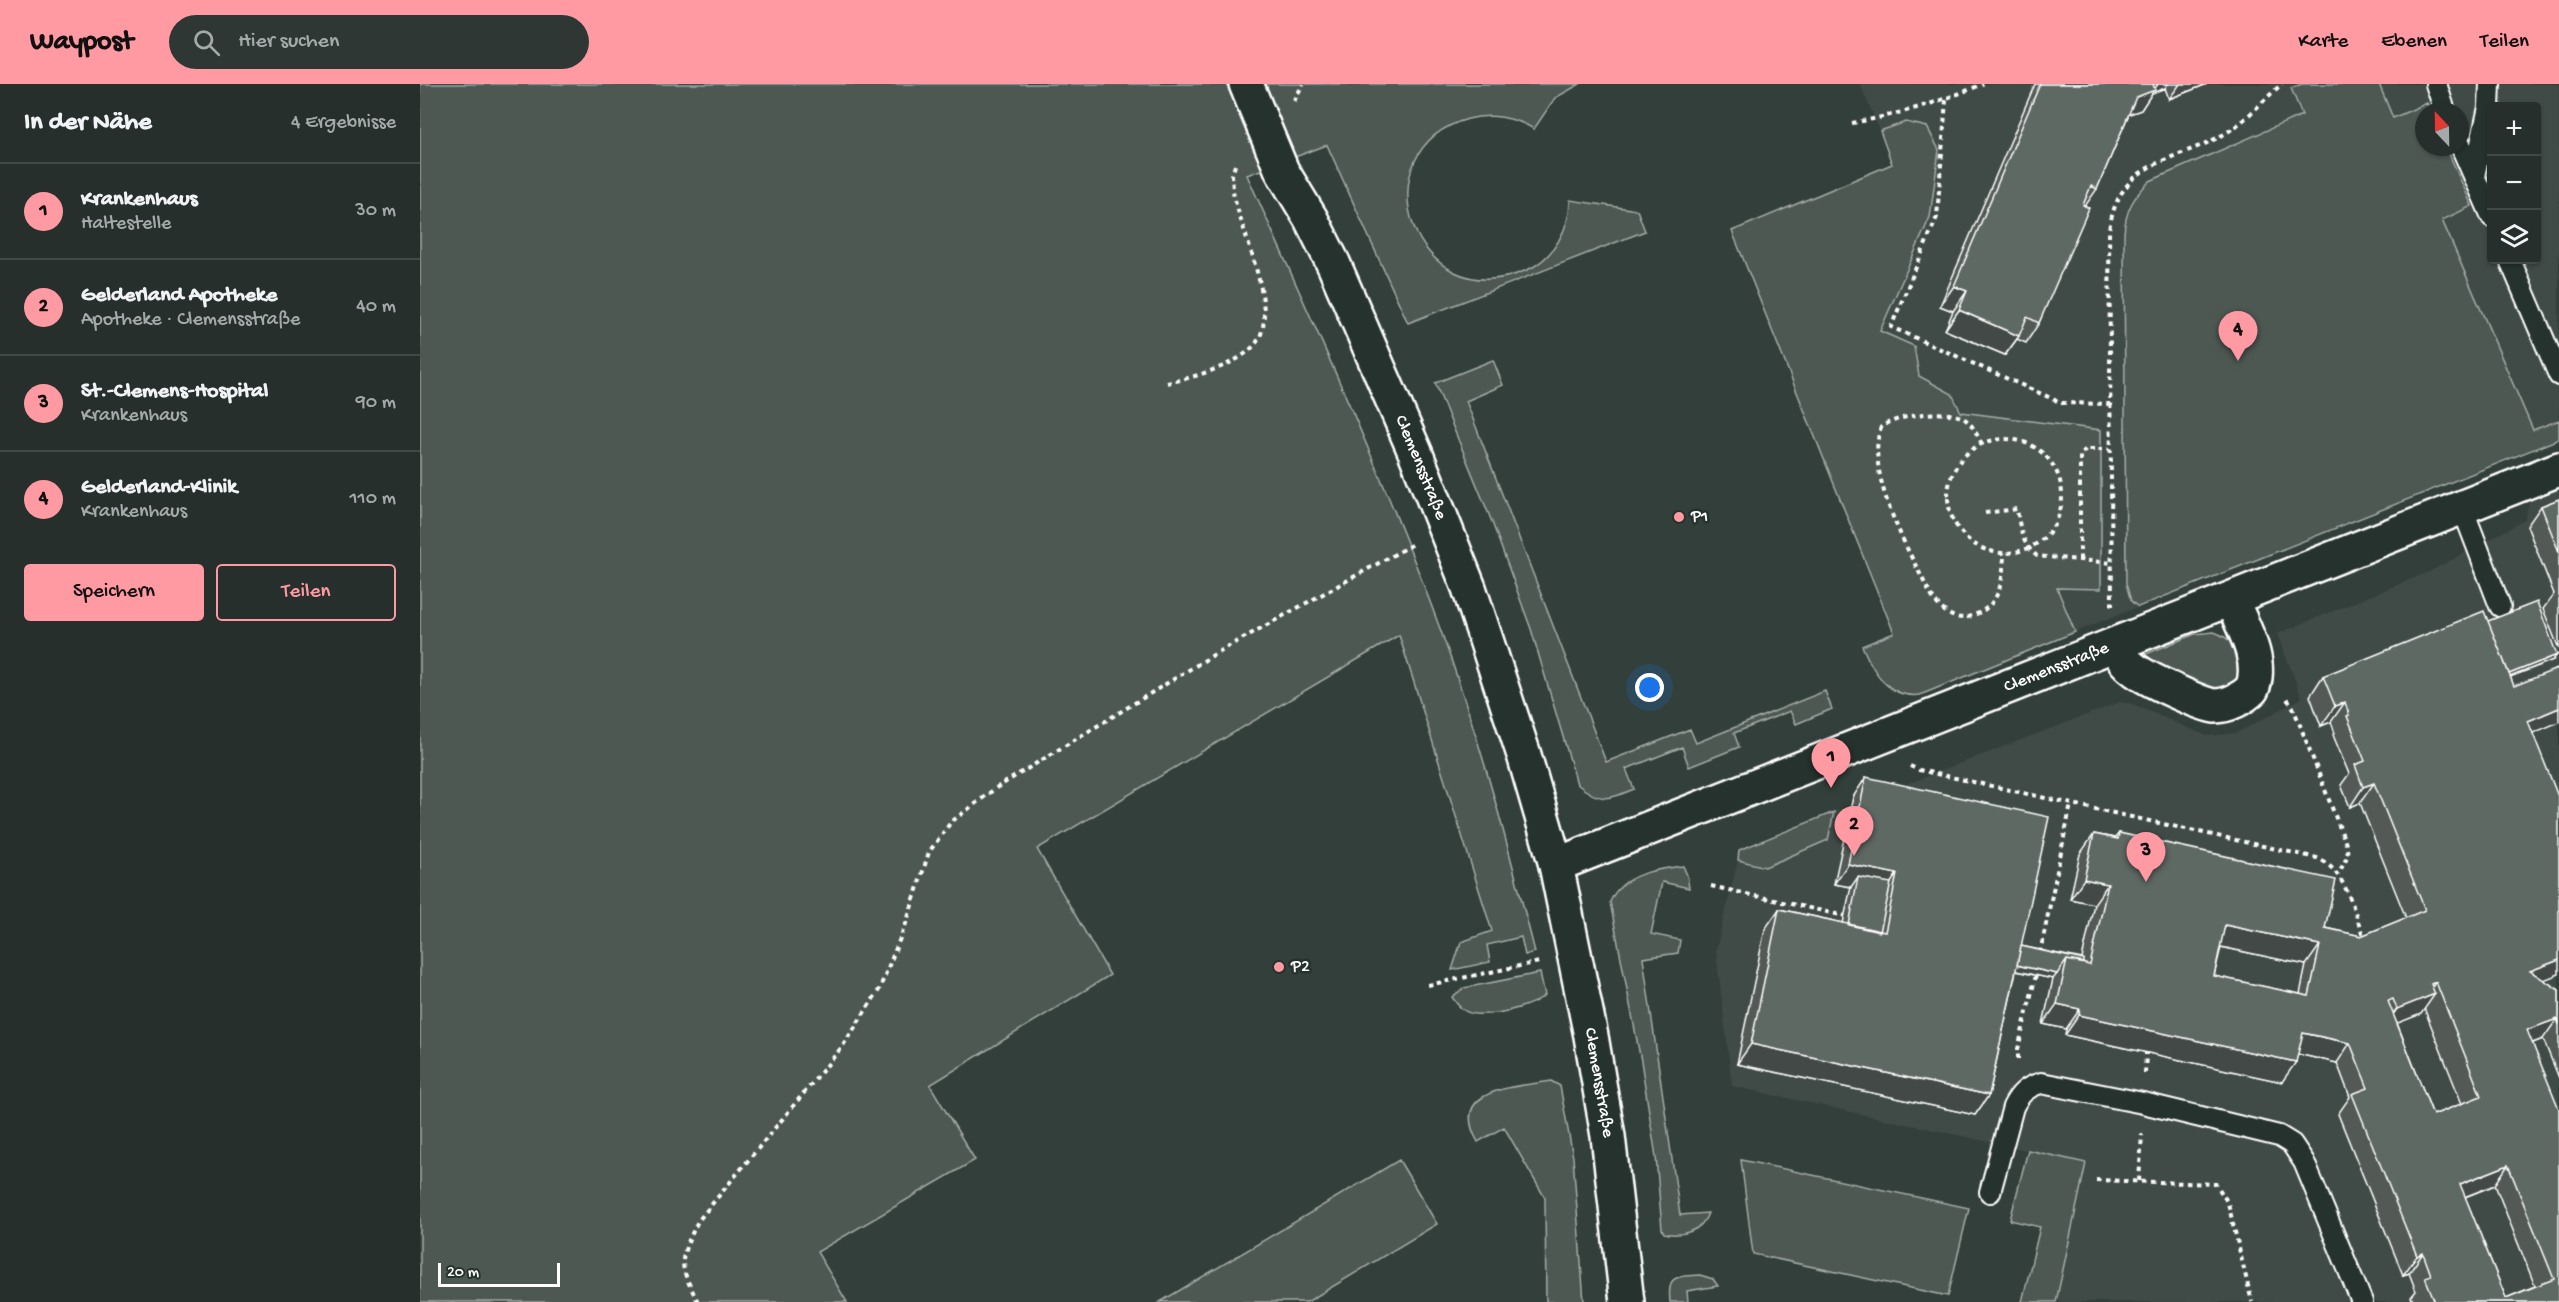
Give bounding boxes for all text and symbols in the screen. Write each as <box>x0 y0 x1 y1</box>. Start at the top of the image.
search box <box>169 15 589 69</box>
text: Waypost <box>30 26 133 59</box>
icon: search <box>190 26 223 59</box>
text: Hier suchen <box>238 29 339 55</box>
text: Karte <box>2298 30 2348 55</box>
text: Ebenen <box>2381 30 2447 55</box>
text: Teilen <box>2480 30 2529 55</box>
north arrow <box>2415 102 2469 156</box>
map controls <box>2487 102 2541 264</box>
button: + <box>2487 102 2541 156</box>
text: In der Nähe <box>24 108 152 139</box>
text: 4 Ergebnisse <box>291 112 396 135</box>
button: − <box>2487 156 2541 210</box>
text: Krankenhaus <box>81 187 198 213</box>
text: 1 <box>39 200 48 223</box>
text: 30 m <box>355 200 396 223</box>
button: layers <box>2487 210 2541 264</box>
text: Haltestelle <box>81 213 171 236</box>
text: Gelderland Apotheke <box>81 283 277 309</box>
text: 2 <box>39 296 48 319</box>
text: 40 m <box>356 296 396 319</box>
text: Apotheke · Clemensstraße <box>81 309 300 332</box>
pin: 4 <box>2218 312 2258 361</box>
text: St.-Clemens-Hospital <box>81 379 268 405</box>
text: 3 <box>38 392 49 415</box>
text: 90 m <box>356 392 396 415</box>
text: Krankenhaus <box>81 405 187 428</box>
street label: Clemensstraße <box>1390 412 1452 523</box>
text: Gelderland-Klinik <box>81 475 237 501</box>
text: 4 <box>39 488 48 511</box>
text: 110 m <box>350 488 396 511</box>
text: Krankenhaus <box>81 501 187 524</box>
place label: P1 <box>1690 507 1708 528</box>
marker: P1 <box>1672 510 1686 524</box>
button: Speichern <box>24 564 204 621</box>
button: Teilen <box>216 564 396 621</box>
street label: Clemensstraße <box>2001 637 2113 698</box>
your location <box>1635 673 1664 702</box>
pin: 1 <box>1812 738 1850 788</box>
pin: 2 <box>1834 806 1874 856</box>
pin: 3 <box>2126 832 2166 882</box>
place label: P2 <box>1290 957 1310 978</box>
marker: P2 <box>1272 960 1286 974</box>
street label: Clemensstraße <box>1579 1026 1619 1140</box>
scale bar <box>438 1260 560 1288</box>
text: 20 m <box>447 1264 479 1283</box>

